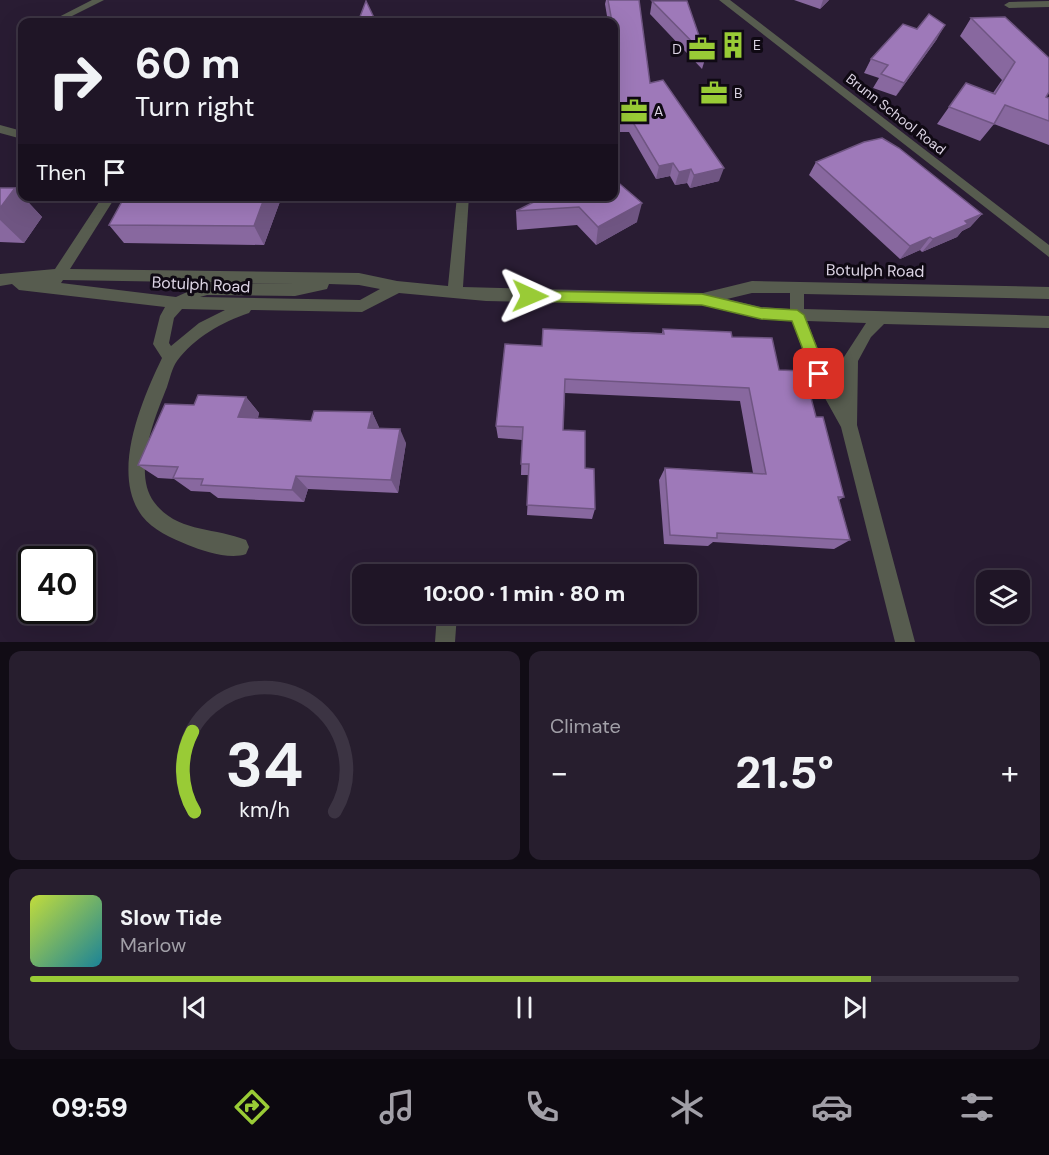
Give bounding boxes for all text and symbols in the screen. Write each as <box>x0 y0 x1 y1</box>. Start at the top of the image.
building icon: E <box>718 30 748 60</box>
office icon: D <box>687 34 717 64</box>
text: 60 m <box>135 36 241 91</box>
place label: E <box>753 36 761 54</box>
place label: D <box>672 40 682 58</box>
icon: right <box>36 42 114 120</box>
street label: Brunn School Road <box>843 69 949 159</box>
office icon: B <box>699 78 729 108</box>
place label: B <box>734 84 742 102</box>
text: Turn right <box>135 89 255 124</box>
office icon: A <box>619 96 649 126</box>
place label: A <box>654 102 663 120</box>
icon: arrive <box>98 156 131 189</box>
text: Then <box>36 158 86 187</box>
street label: Botulph Road <box>826 259 924 282</box>
position arrow <box>498 264 562 328</box>
street label: Botulph Road <box>151 271 251 298</box>
pin <box>793 348 844 399</box>
icon: arrive <box>802 357 835 390</box>
speed limit sign: 40 <box>18 546 96 624</box>
map controls <box>976 570 1030 624</box>
button: layers <box>976 570 1030 624</box>
text: 10:00 · 1 min · 80 m <box>424 579 625 608</box>
text: Climate <box>550 713 621 739</box>
text: 34 <box>225 724 304 805</box>
text: 21.5° <box>735 743 834 802</box>
text: − <box>550 751 568 794</box>
text: + <box>1001 751 1019 794</box>
text: km/h <box>239 797 290 825</box>
text: Slow Tide <box>120 903 222 932</box>
text: Marlow <box>120 932 186 958</box>
icon: previous <box>178 991 211 1024</box>
icon: pause <box>508 991 541 1024</box>
icon: next <box>838 991 871 1024</box>
icon: directions <box>231 1086 273 1128</box>
icon: music <box>376 1086 418 1128</box>
icon: phone <box>521 1086 563 1128</box>
icon: climate <box>666 1086 708 1128</box>
icon: car <box>811 1086 853 1128</box>
icon: filters <box>956 1086 998 1128</box>
text: 09:59 <box>51 1090 128 1125</box>

